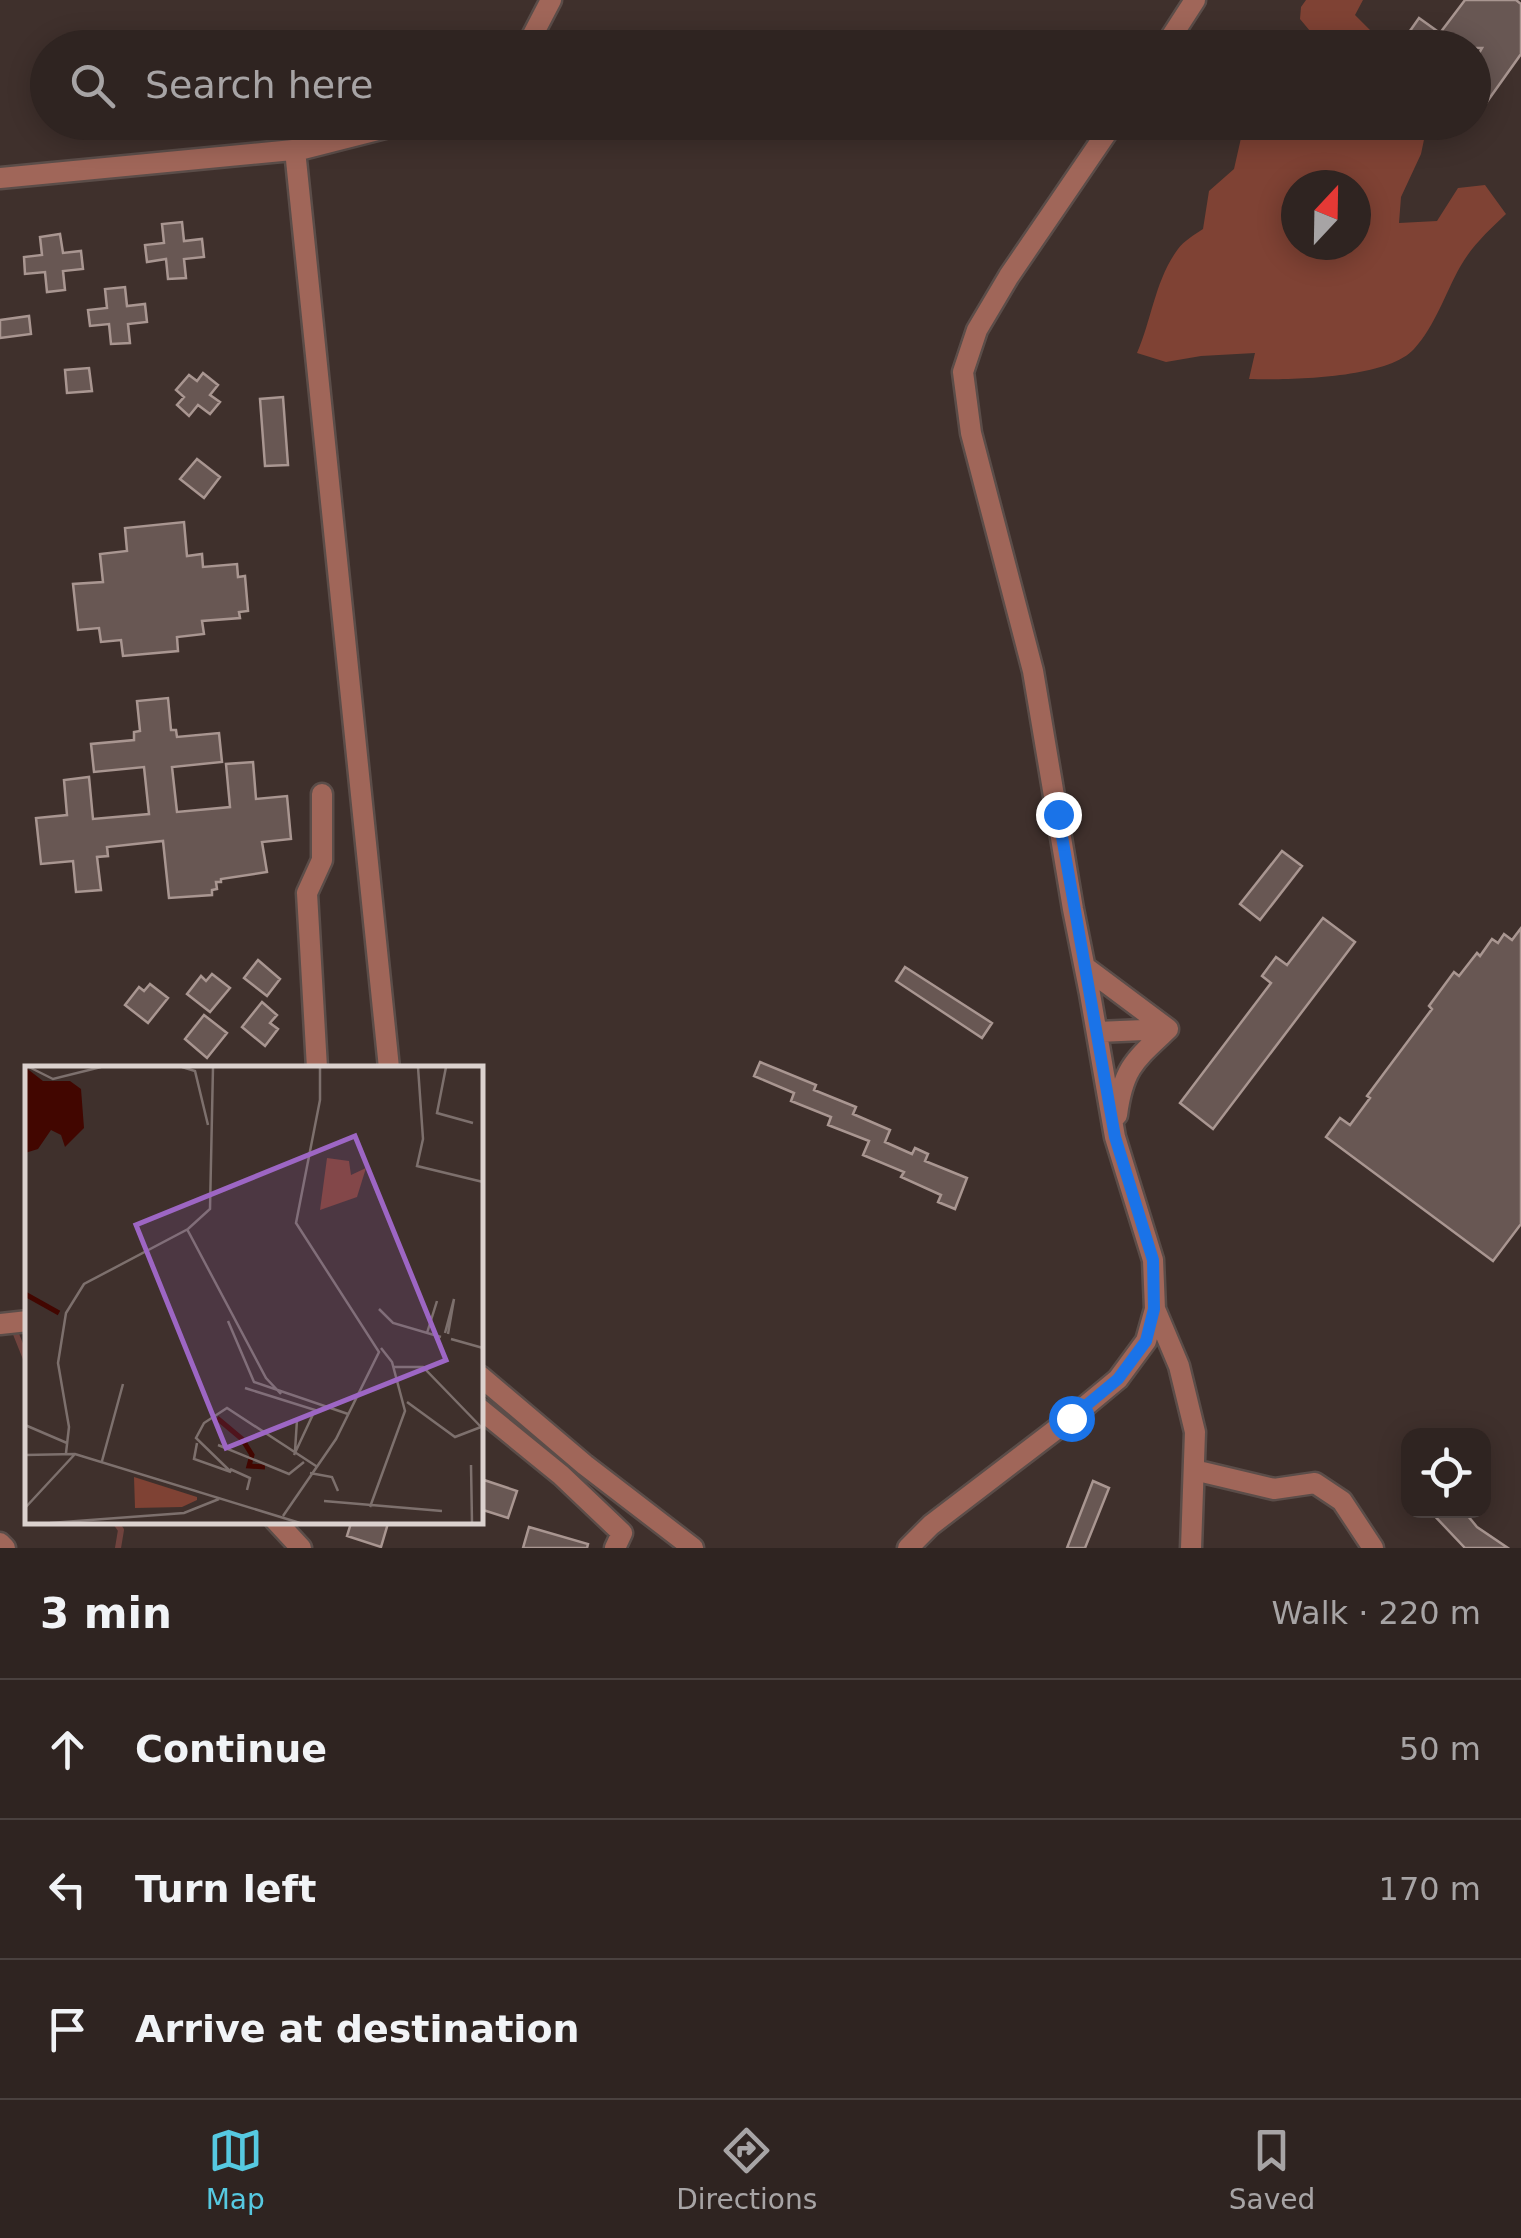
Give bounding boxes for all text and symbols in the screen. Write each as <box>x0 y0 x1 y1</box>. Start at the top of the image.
search box <box>30 30 1491 140</box>
icon: search <box>65 58 120 113</box>
text: Search here <box>145 63 373 107</box>
north arrow <box>1281 170 1371 260</box>
route end <box>1036 792 1082 838</box>
inset map <box>25 1066 482 1523</box>
route start <box>1049 1396 1095 1442</box>
map controls <box>1401 1428 1491 1518</box>
button: locate <box>1401 1428 1491 1518</box>
text: 3 min <box>40 1589 172 1638</box>
text: Walk · 220 m <box>1271 1594 1481 1632</box>
icon: ahead <box>40 1722 95 1777</box>
text: Continue <box>135 1727 327 1771</box>
text: 50 m <box>1399 1730 1481 1768</box>
icon: left <box>40 1862 95 1917</box>
text: Turn left <box>135 1867 316 1911</box>
text: 170 m <box>1379 1870 1481 1908</box>
icon: arrive <box>40 2002 95 2057</box>
text: Arrive at destination <box>135 2007 580 2051</box>
tab: Map <box>206 2123 265 2216</box>
tab: Directions <box>676 2123 817 2216</box>
tab: Saved <box>1229 2123 1315 2216</box>

